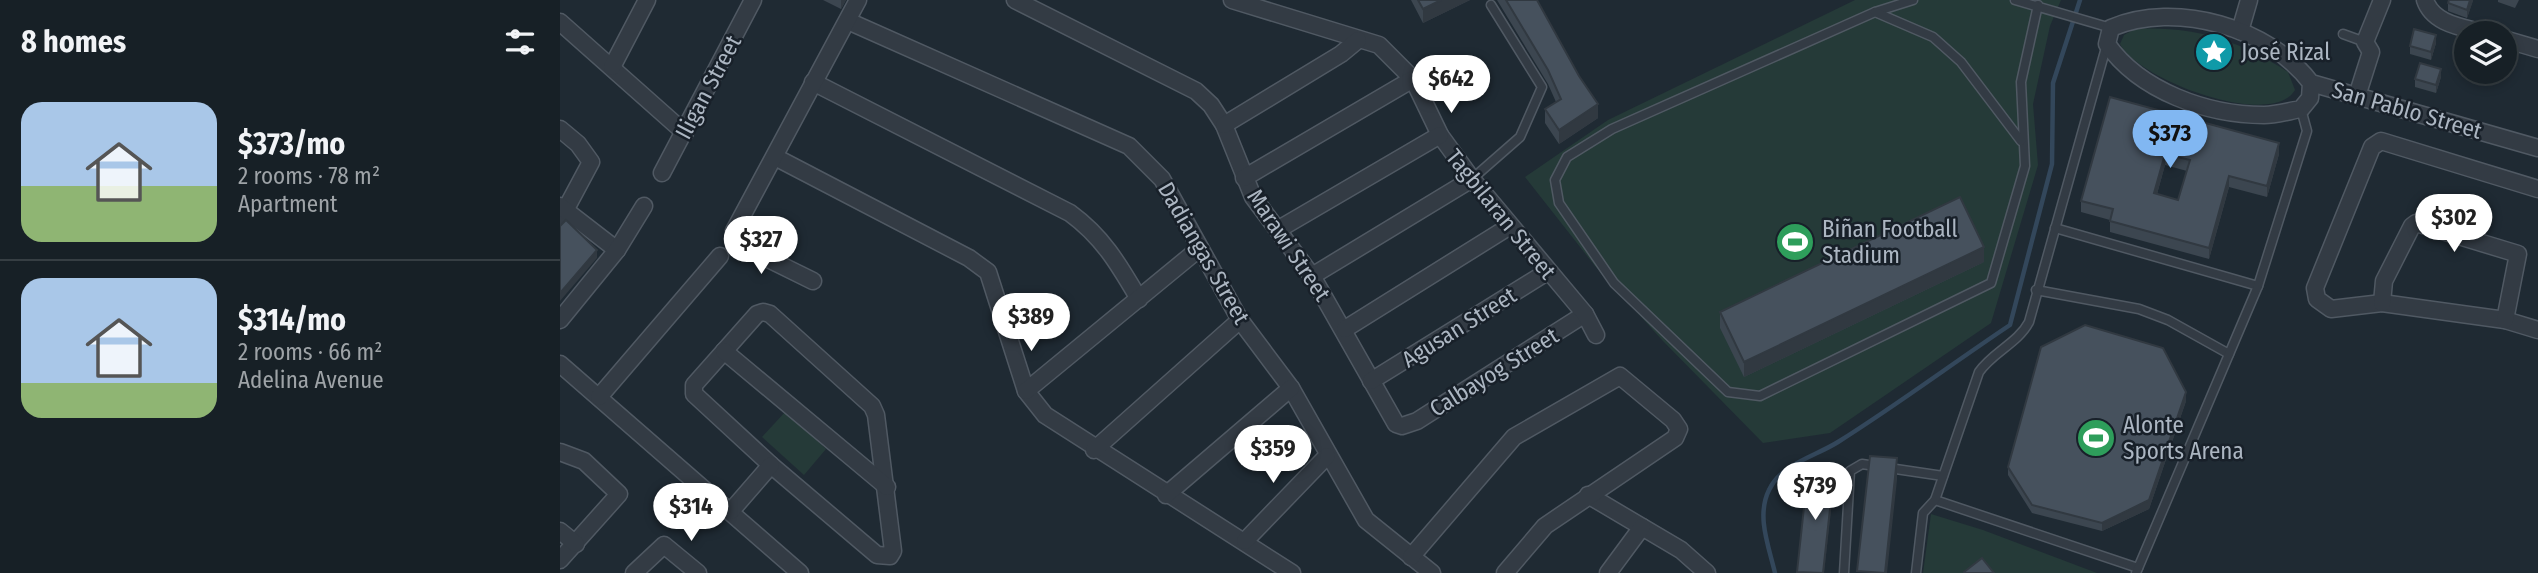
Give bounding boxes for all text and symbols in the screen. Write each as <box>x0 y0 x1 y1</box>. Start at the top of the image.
map controls <box>2454 21 2517 84</box>
button: layers <box>2454 21 2517 84</box>
icon: filters <box>501 23 539 61</box>
text: 8 homes <box>21 24 126 60</box>
street label: Iligan Street <box>669 30 747 144</box>
place icon: José Rizal <box>2193 31 2235 73</box>
place label: José Rizal <box>2241 38 2330 66</box>
pin: $642 <box>1410 55 1492 115</box>
text: $642 <box>1428 64 1474 92</box>
street label: San Pablo Street <box>2329 75 2486 145</box>
pin: $373 <box>2129 110 2211 170</box>
text: $373 <box>2149 119 2191 147</box>
text: $373/mo <box>238 126 345 162</box>
icon: home <box>77 130 161 214</box>
street label: Tagbilaran Street <box>1440 143 1562 285</box>
text: 2 rooms · 78 m² <box>238 162 380 190</box>
street label: Dadiangas Street <box>1152 177 1256 329</box>
street label: Marawi Street <box>1241 184 1337 307</box>
text: Apartment <box>238 190 338 218</box>
pin: $302 <box>2413 194 2495 254</box>
text: $302 <box>2431 203 2477 231</box>
place label: Biñan Football Stadium <box>1822 215 1958 269</box>
pin: $327 <box>720 216 802 276</box>
sports icon: Biñan Football Stadium <box>1774 221 1816 263</box>
text: $327 <box>740 225 782 253</box>
street label: Agusan Street <box>1397 281 1522 373</box>
pin: $389 <box>990 294 1072 353</box>
text: $314/mo <box>238 302 346 338</box>
text: $389 <box>1008 302 1054 330</box>
icon: home <box>77 306 161 390</box>
street label: Calbayog Street <box>1424 321 1564 423</box>
text: 2 rooms · 66 m² <box>238 338 382 366</box>
text: Adelina Avenue <box>238 366 384 394</box>
place label: Alonte Sports Arena <box>2123 411 2244 465</box>
sports icon: Alonte Sports Arena <box>2075 417 2117 459</box>
pin: $359 <box>1232 426 1314 485</box>
text: $359 <box>1250 434 1296 462</box>
pin: $739 <box>1774 462 1856 522</box>
text: $739 <box>1793 471 1837 499</box>
pin: $314 <box>650 484 732 543</box>
text: $314 <box>669 492 713 520</box>

